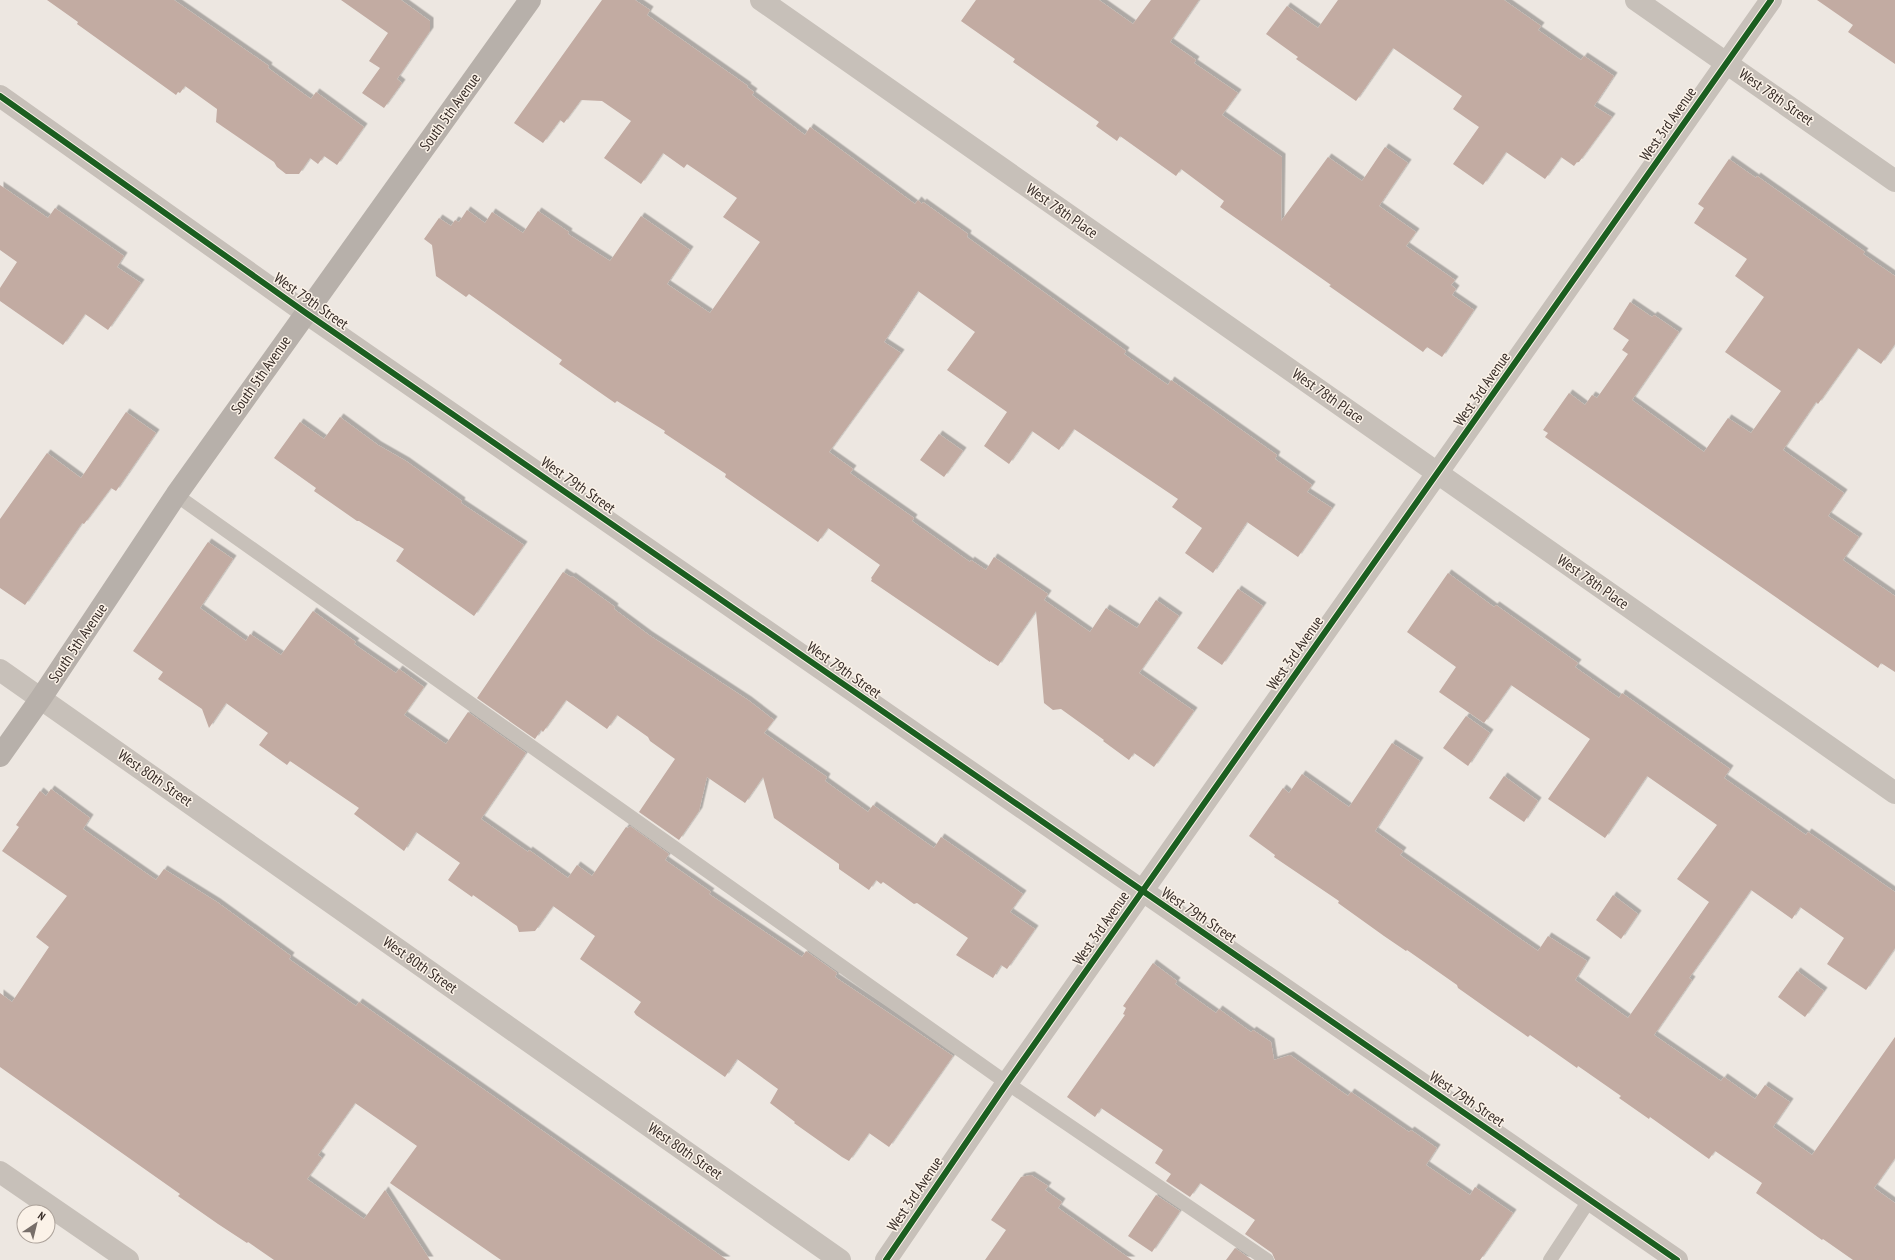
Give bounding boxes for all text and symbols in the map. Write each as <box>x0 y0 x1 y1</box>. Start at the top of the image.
street label: West 78th Street <box>1735 64 1817 129</box>
street label: South 5th Avenue <box>415 69 484 154</box>
street label: West 3rd Avenue <box>1635 83 1700 164</box>
street label: West 78th Place <box>1023 179 1102 242</box>
street label: West 79th Street <box>270 268 352 333</box>
street label: South 5th Avenue <box>227 332 295 418</box>
street label: West 3rd Avenue <box>1449 348 1514 429</box>
street label: West 78th Place <box>1289 364 1368 427</box>
street label: West 79th Street <box>537 452 619 517</box>
street label: West 78th Place <box>1554 550 1633 613</box>
street label: South 5th Avenue <box>44 599 111 686</box>
street label: West 3rd Avenue <box>1262 612 1327 693</box>
street label: West 79th Street <box>803 637 885 702</box>
street label: West 80th Street <box>114 745 196 810</box>
street label: West 79th Street <box>1158 883 1240 947</box>
street label: West 3rd Avenue <box>1068 887 1133 968</box>
street label: West 80th Street <box>379 932 461 997</box>
street label: West 79th Street <box>1426 1067 1508 1131</box>
street label: West 80th Street <box>644 1118 726 1183</box>
street label: West 3rd Avenue <box>883 1153 947 1235</box>
north arrow <box>16 1204 56 1244</box>
text: N <box>35 1208 48 1223</box>

